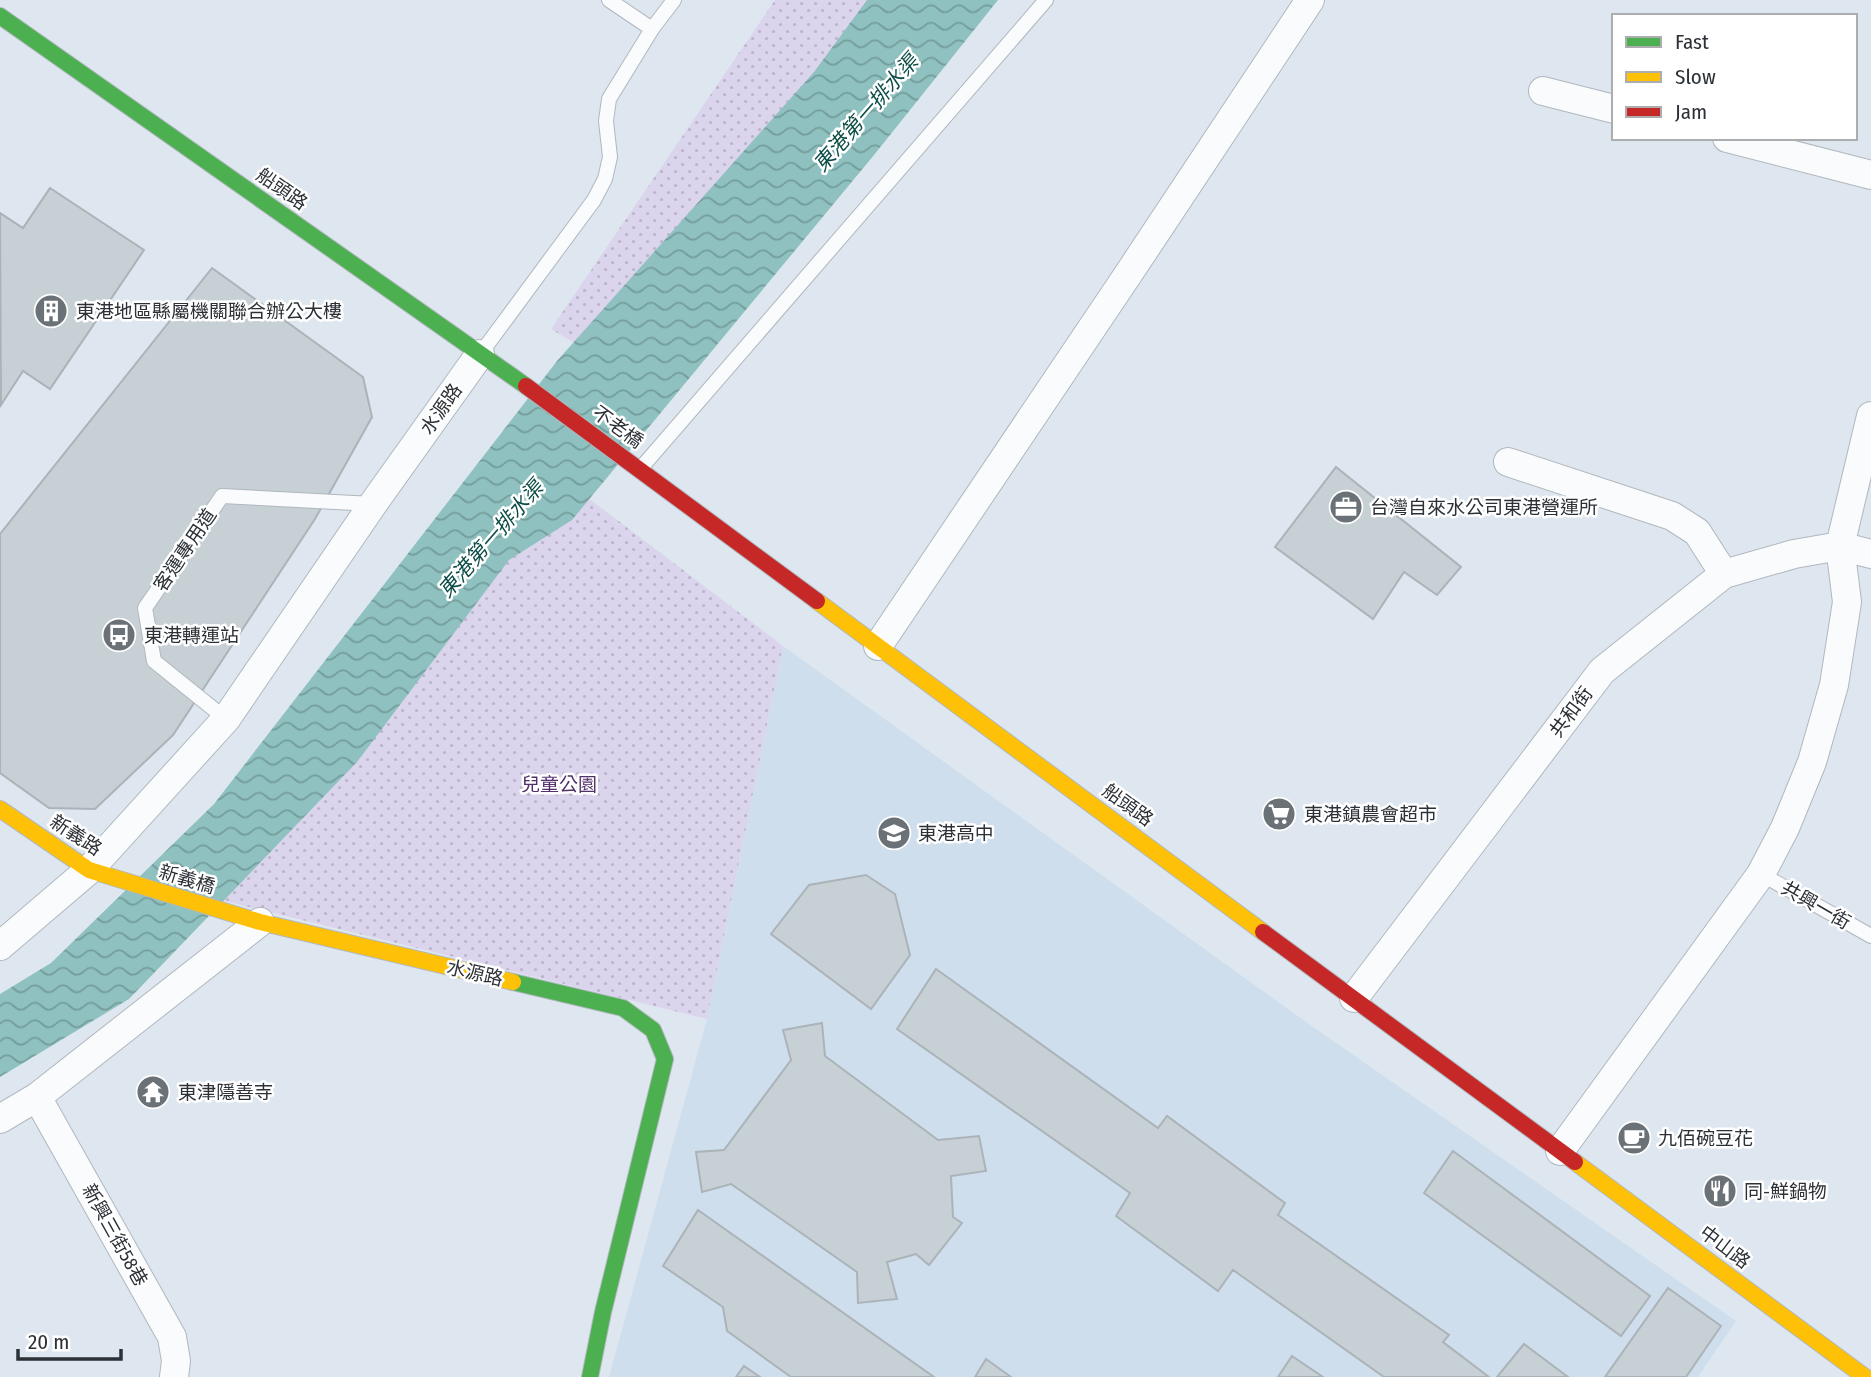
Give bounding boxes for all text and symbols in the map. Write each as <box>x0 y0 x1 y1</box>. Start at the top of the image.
legend <box>1612 14 1857 140</box>
text: Fast <box>1675 29 1709 55</box>
water label: 東港第一排水渠 <box>808 47 926 177</box>
text: Slow <box>1675 64 1716 90</box>
text: Jam <box>1675 99 1707 125</box>
street label: 船頭路 <box>252 163 312 215</box>
building icon: 東港地區縣屬機關聯合辦公大樓 <box>32 292 70 330</box>
place label: 東港地區縣屬機關聯合辦公大樓 <box>76 300 342 323</box>
street label: 水源路 <box>415 379 467 439</box>
street label: 不老橋 <box>588 401 648 453</box>
water label: 東港第一排水渠 <box>433 473 551 603</box>
office icon: 台灣自來水公司東港營運所 <box>1327 488 1365 526</box>
place label: 台灣自來水公司東港營運所 <box>1370 496 1598 519</box>
street label: 客運專用道 <box>149 504 221 596</box>
bus stop icon: 東港轉運站 <box>100 616 138 654</box>
place label: 東港轉運站 <box>144 624 239 647</box>
street label: 共和街 <box>1545 682 1597 742</box>
park label: 兒童公園 <box>521 773 597 796</box>
street label: 船頭路 <box>1098 779 1158 831</box>
supermarket icon: 東港鎮農會超市 <box>1260 795 1298 833</box>
place label: 東港鎮農會超市 <box>1304 803 1437 826</box>
street label: 新義路 <box>46 810 106 860</box>
school or university icon: 東港高中 <box>875 814 913 852</box>
place label: 東港高中 <box>918 822 994 845</box>
street label: 新義橋 <box>156 860 218 898</box>
street label: 共興一街 <box>1777 876 1855 934</box>
street label: 水源路 <box>445 955 505 991</box>
temple icon: 東津隱善寺 <box>134 1073 172 1111</box>
place label: 東津隱善寺 <box>178 1081 273 1104</box>
cafe icon: 九佰碗豆花 <box>1615 1119 1653 1157</box>
place label: 九佰碗豆花 <box>1658 1127 1753 1150</box>
restaurant icon: 同-鮮鍋物 <box>1701 1172 1739 1210</box>
street label: 新興三街58巷 <box>77 1180 153 1290</box>
place label: 同-鮮鍋物 <box>1744 1180 1827 1203</box>
street label: 中山路 <box>1695 1221 1755 1273</box>
scale bar <box>18 1318 121 1362</box>
text: 20 m <box>28 1329 69 1355</box>

